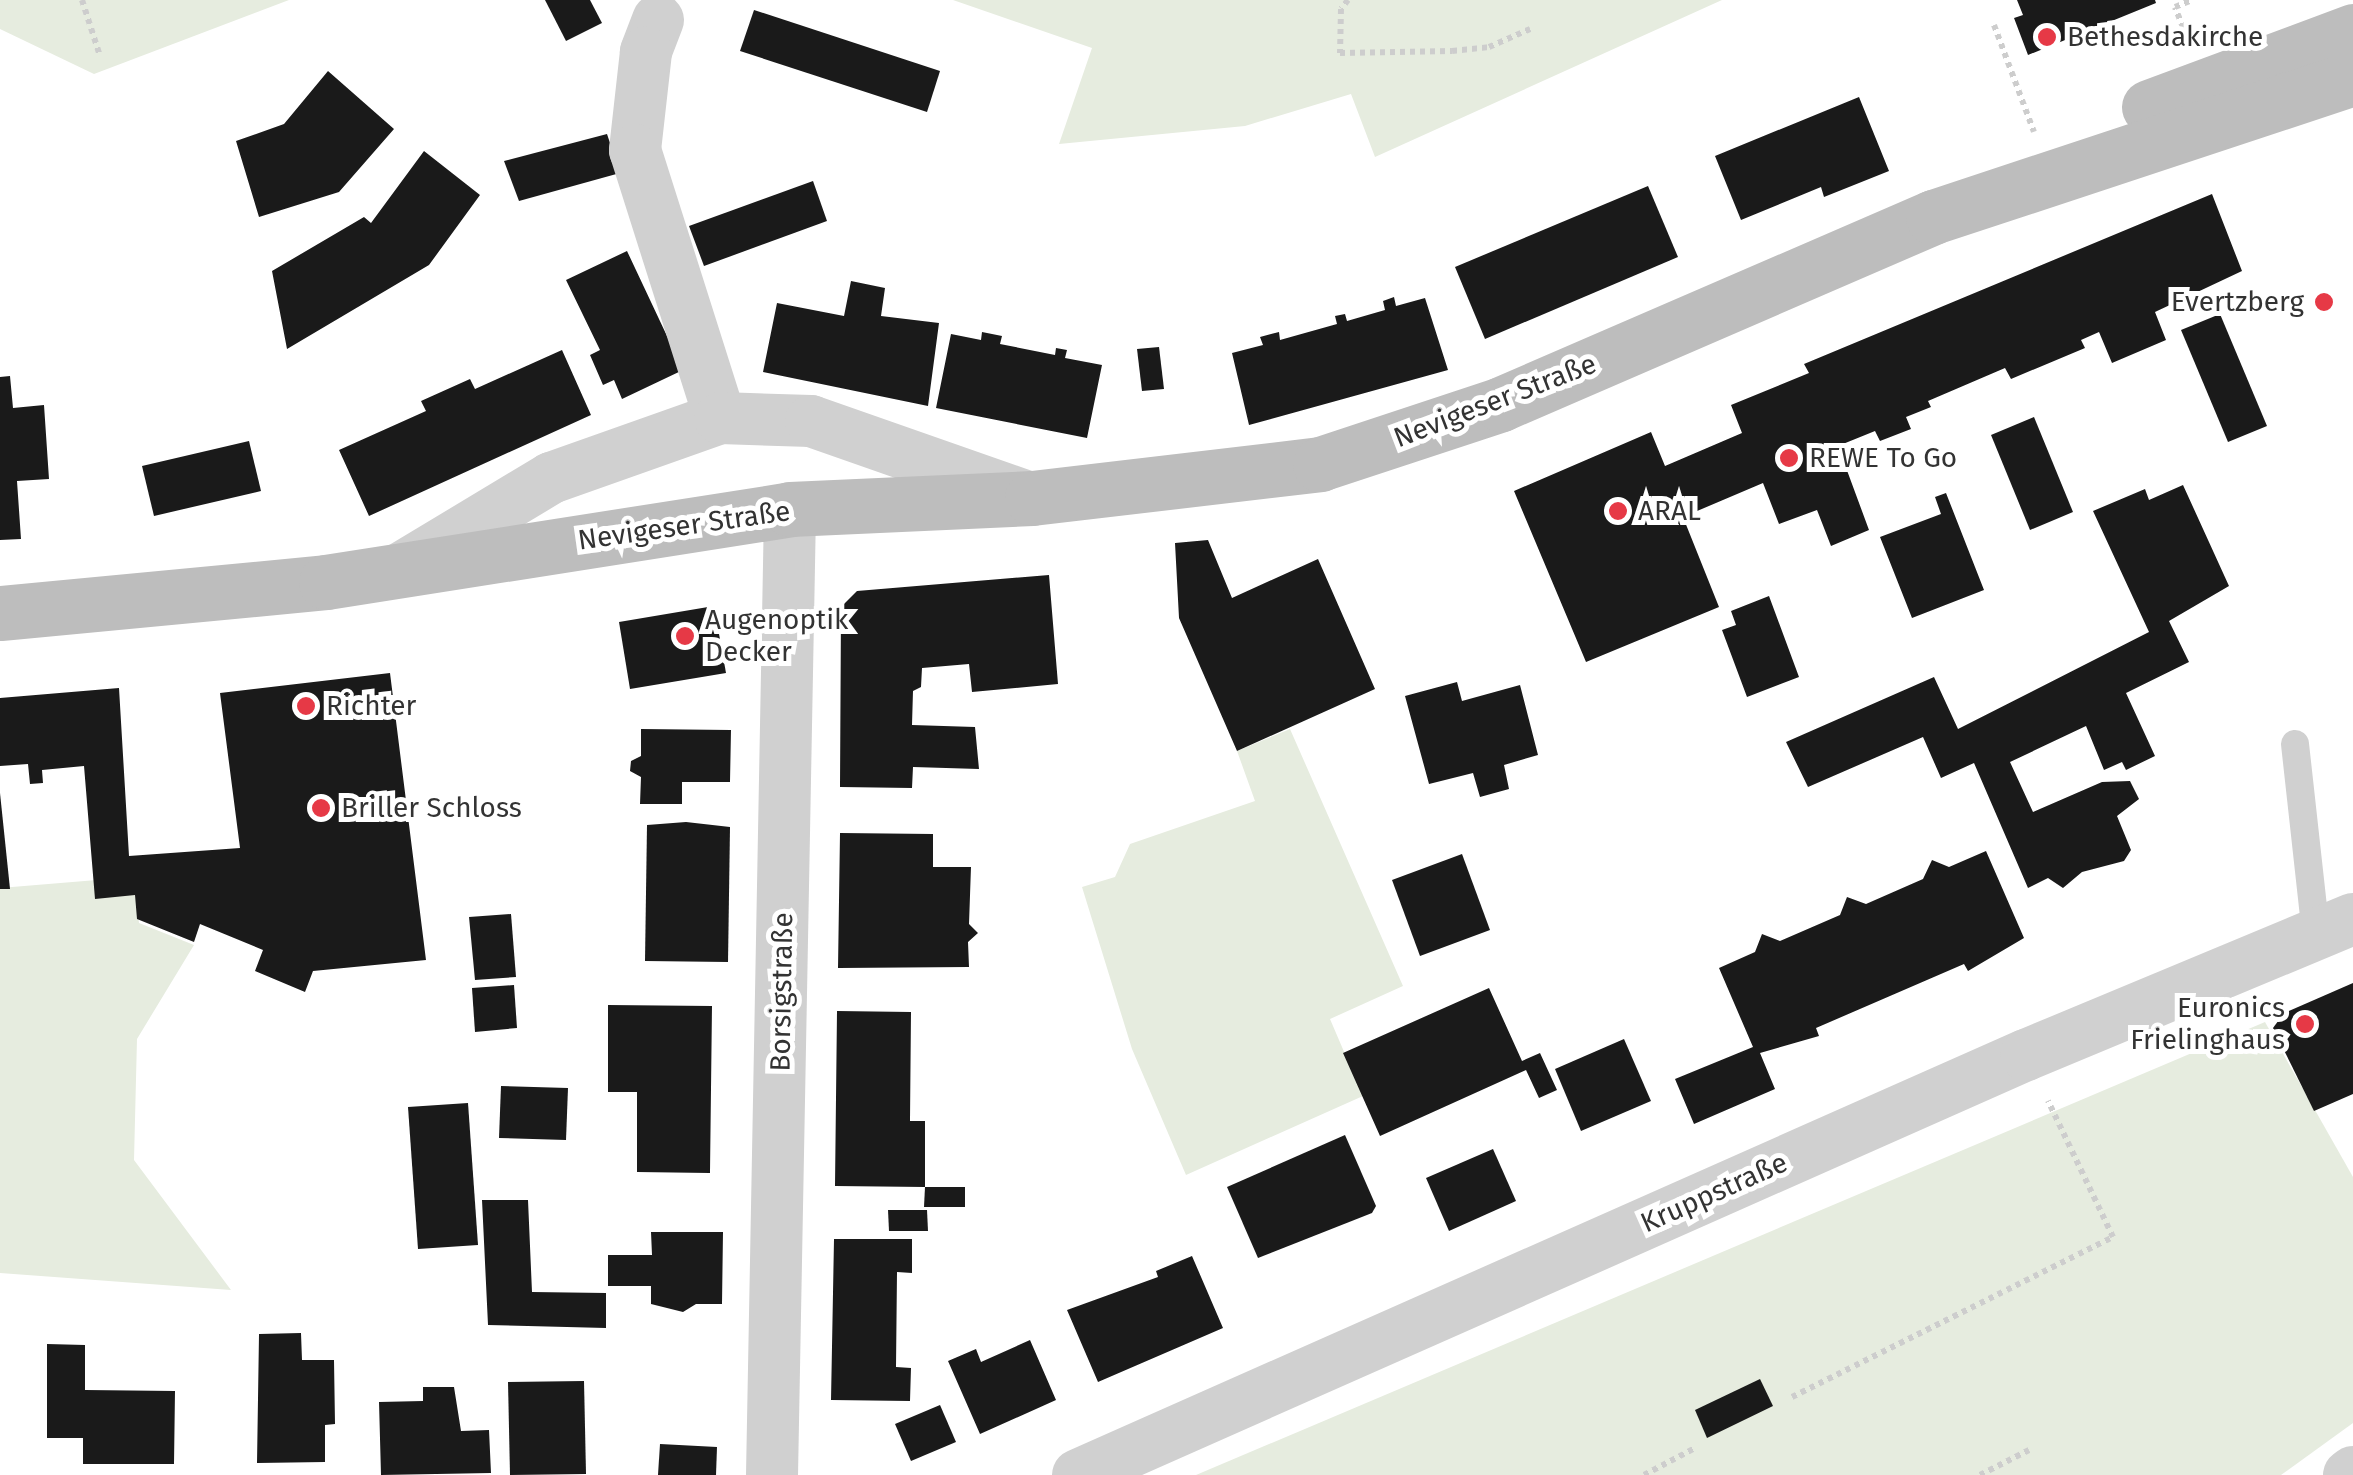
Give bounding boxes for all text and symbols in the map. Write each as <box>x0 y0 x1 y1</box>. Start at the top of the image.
place label: Bethesdakirche <box>2067 20 2263 54</box>
marker: Bethesdakirche <box>2036 26 2058 48</box>
place label: Evertzberg <box>2171 285 2304 319</box>
marker: Evertzberg <box>2313 291 2335 313</box>
street label: Nevigeser Straße <box>1389 347 1601 455</box>
place label: REWE To Go <box>1809 441 1957 475</box>
marker: REWE To Go <box>1778 447 1800 469</box>
street label: Nevigeser Straße <box>576 494 792 558</box>
place label: ARAL <box>1638 494 1701 528</box>
marker: ARAL <box>1607 500 1629 522</box>
place label: Augenoptik Decker <box>705 603 848 669</box>
marker: Augenoptik Decker <box>674 625 696 647</box>
place label: Richter <box>326 689 416 723</box>
marker: Richter <box>295 695 317 717</box>
place label: Briller Schloss <box>341 791 522 825</box>
marker: Briller Schloss <box>310 797 332 819</box>
street label: Borsigstraße <box>764 912 800 1072</box>
place label: Euronics Frielinghaus <box>2130 991 2285 1057</box>
marker: Euronics Frielinghaus <box>2294 1013 2316 1035</box>
street label: Kruppstraße <box>1635 1146 1793 1240</box>

